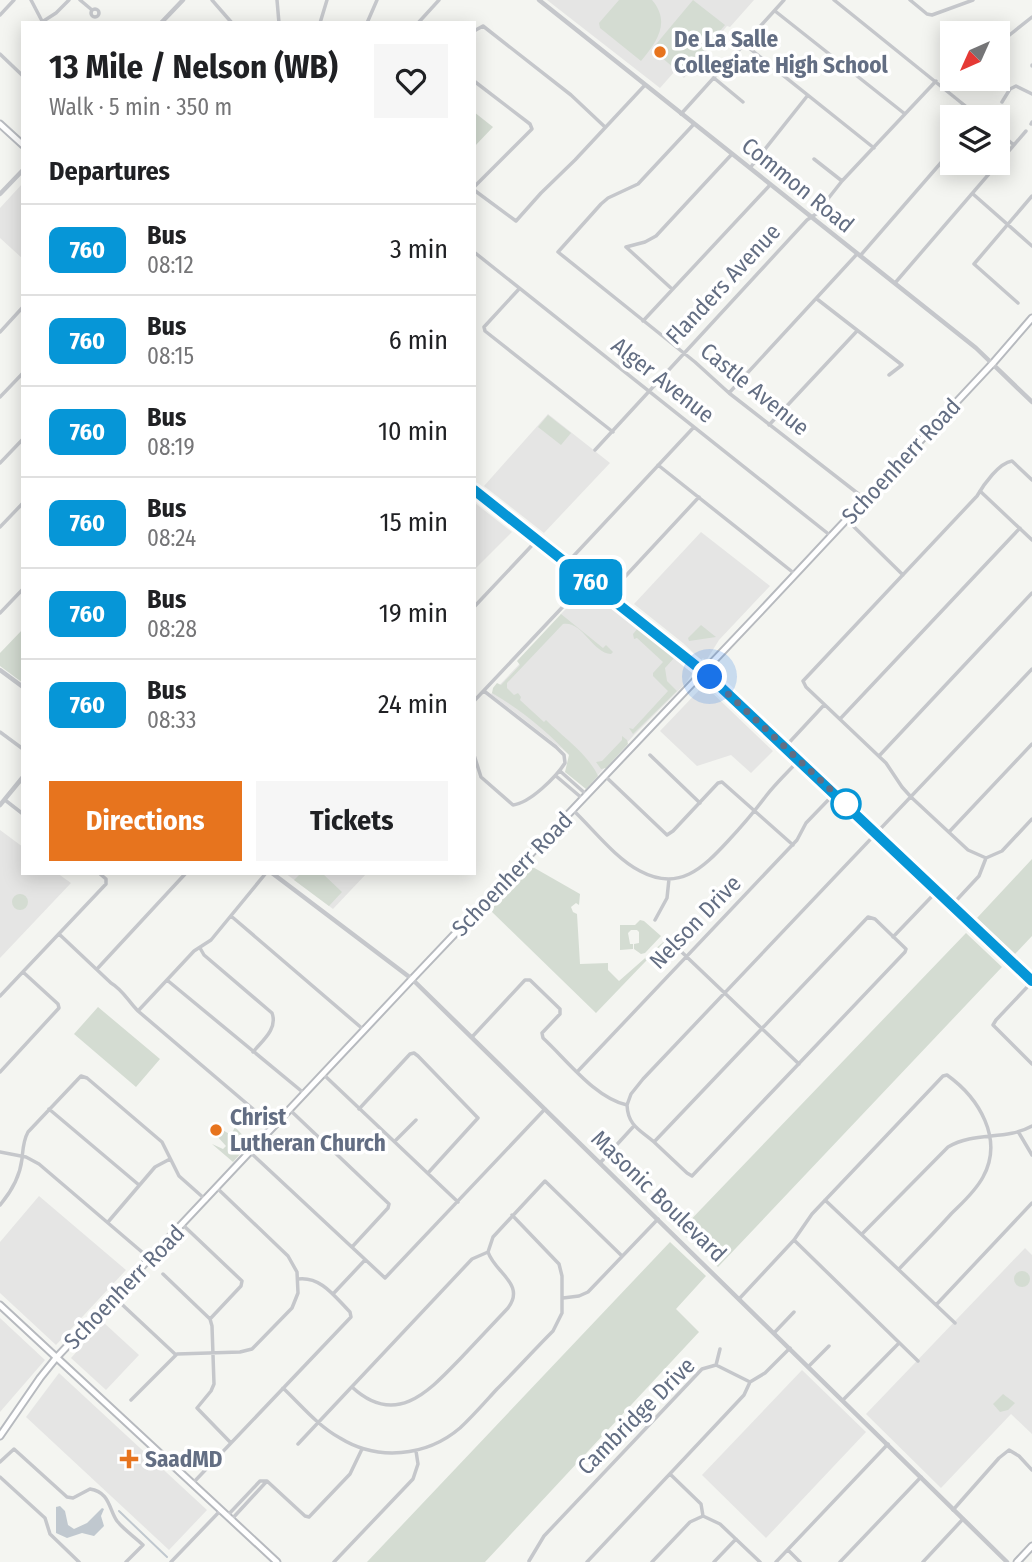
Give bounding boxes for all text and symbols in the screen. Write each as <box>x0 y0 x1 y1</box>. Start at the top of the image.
north arrow <box>940 21 1010 91</box>
map controls <box>940 21 1010 175</box>
place label: De La Salle Collegiate High School <box>674 25 889 79</box>
button: heart <box>374 44 448 118</box>
marker: De La Salle Collegiate High School <box>652 44 668 60</box>
text: 13 Mile / Nelson (WB) <box>49 47 338 87</box>
text: Walk · 5 min · 350 m <box>49 93 232 121</box>
button: layers <box>940 105 1010 175</box>
street label: Common Road <box>736 131 860 239</box>
text: Departures <box>49 156 170 187</box>
street label: Flanders Avenue <box>660 218 786 350</box>
text: Bus <box>147 220 186 251</box>
text: 3 min <box>390 234 448 265</box>
text: 760 <box>70 236 105 264</box>
text: 08:12 <box>147 251 194 279</box>
text: Bus <box>147 311 186 342</box>
text: 6 min <box>389 325 448 356</box>
text: 760 <box>70 327 105 355</box>
street label: Alger Avenue <box>606 331 720 429</box>
street label: Castle Avenue <box>695 337 815 441</box>
text: 08:15 <box>147 342 194 370</box>
street label: Schoenherr Road <box>836 392 966 530</box>
text: Bus <box>147 402 186 433</box>
text: 10 min <box>378 416 448 447</box>
text: 760 <box>70 418 105 446</box>
text: 08:19 <box>147 433 195 461</box>
text: Bus <box>147 493 186 524</box>
text: 15 min <box>380 507 448 538</box>
text: 760 <box>70 509 105 537</box>
text: 08:24 <box>147 524 196 552</box>
line badge: 760 <box>551 559 631 605</box>
text: 760 <box>573 568 609 596</box>
text: Bus <box>147 584 186 615</box>
text: 19 min <box>379 598 448 629</box>
text: 760 <box>70 600 105 628</box>
text: 08:28 <box>147 615 197 643</box>
your location <box>692 659 727 694</box>
text: Bus <box>147 675 186 706</box>
text: 24 min <box>378 689 448 720</box>
text: 760 <box>70 691 105 719</box>
text: 08:33 <box>147 706 196 734</box>
button: Directions <box>49 781 242 861</box>
button: Tickets <box>256 781 448 861</box>
unlabelled marker <box>831 789 861 819</box>
street label: Schoenherr Road <box>446 806 578 942</box>
street label: Nelson Drive <box>643 869 747 975</box>
place label: Christ Lutheran Church <box>230 1103 386 1157</box>
marker: Christ Lutheran Church <box>208 1122 224 1138</box>
street label: Masonic Boulevard <box>585 1124 733 1268</box>
street label: Schoenherr Road <box>58 1219 190 1355</box>
street label: Cambridge Drive <box>571 1351 701 1481</box>
place label: SaadMD <box>145 1445 222 1473</box>
marker: SaadMD <box>119 1449 139 1469</box>

